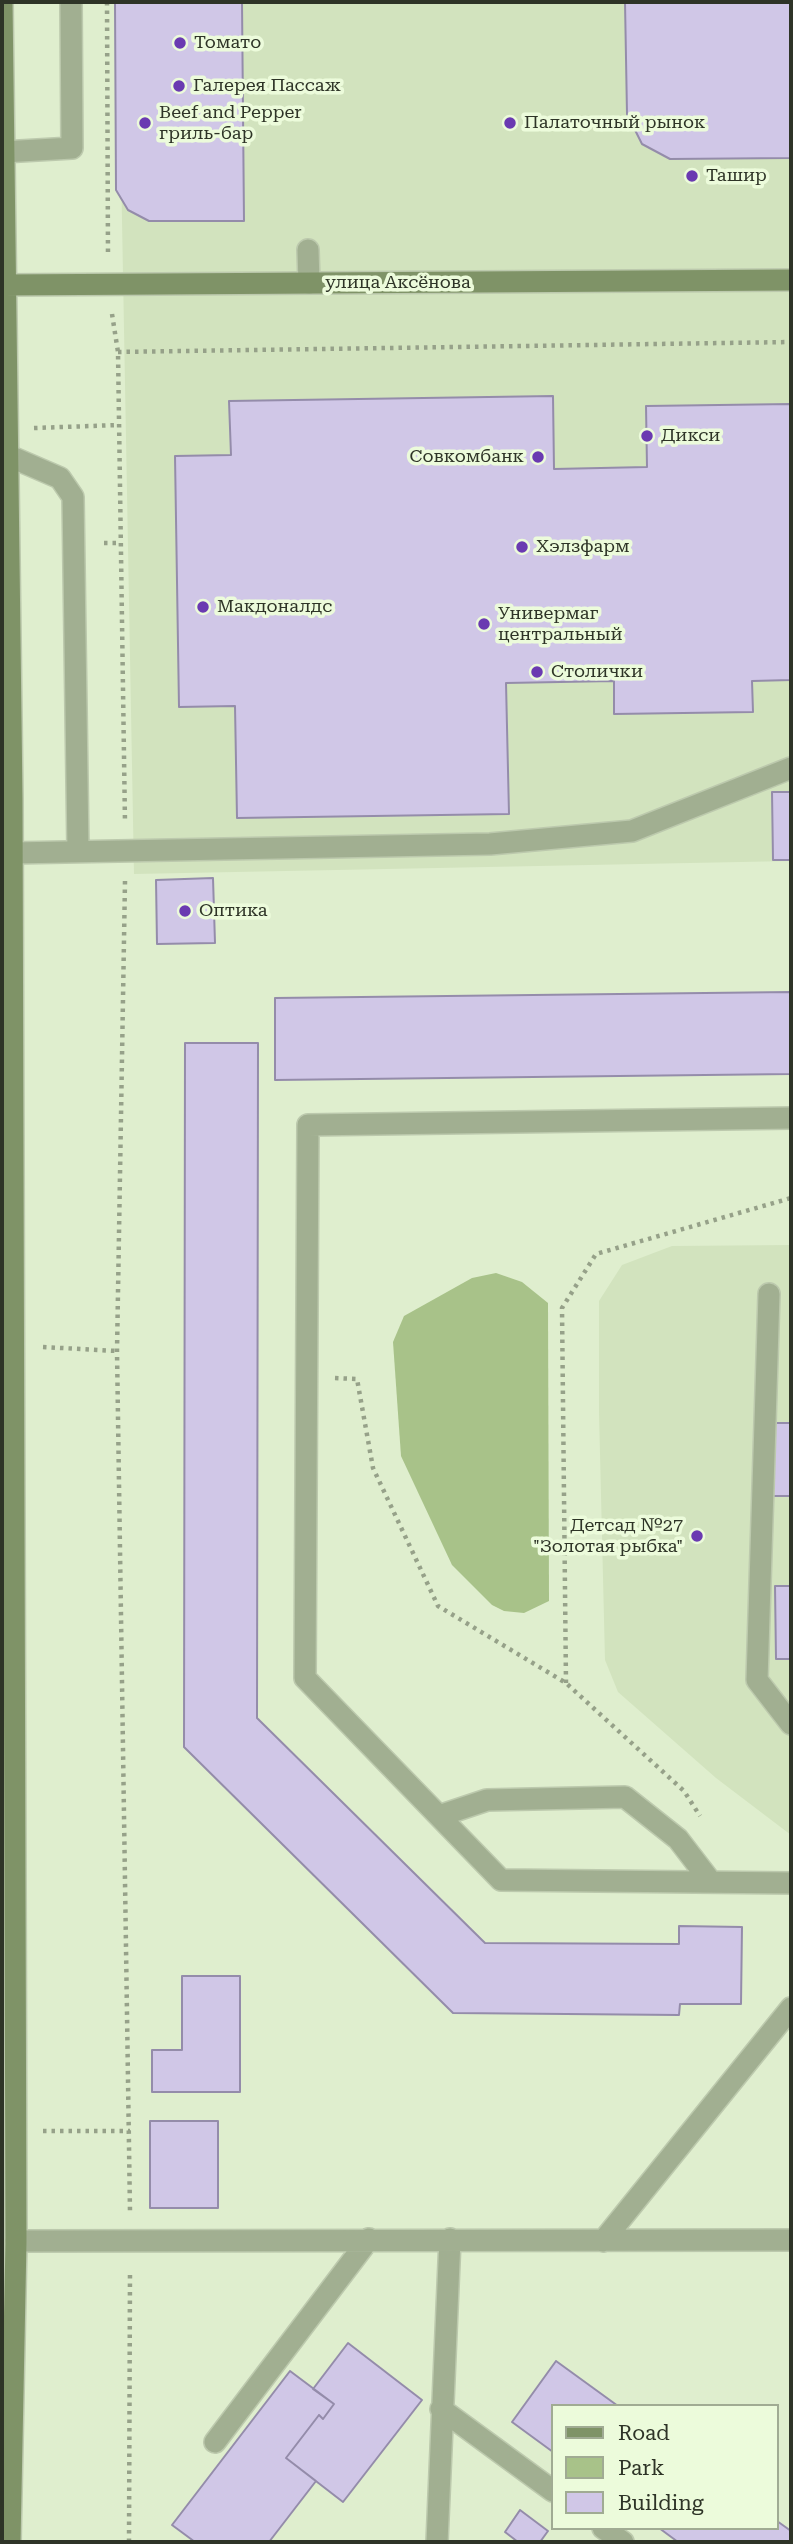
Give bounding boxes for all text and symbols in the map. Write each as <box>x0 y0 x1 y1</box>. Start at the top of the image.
place label: Томато <box>194 32 261 54</box>
marker: Томато <box>172 35 188 51</box>
place label: Галерея Пассаж <box>193 75 341 97</box>
marker: Галерея Пассаж <box>171 78 187 94</box>
place label: Beef and Pepper гриль-бар <box>159 102 302 144</box>
place label: Палаточный рынок <box>524 112 705 134</box>
marker: Beef and Pepper гриль-бар <box>137 115 153 131</box>
marker: Палаточный рынок <box>502 115 518 131</box>
place label: Ташир <box>706 165 767 187</box>
marker: Ташир <box>684 168 700 184</box>
street label: улица Аксёнова <box>325 272 471 294</box>
place label: Дикси <box>661 425 720 447</box>
marker: Дикси <box>639 428 655 444</box>
place label: Совкомбанк <box>409 446 524 468</box>
marker: Совкомбанк <box>530 449 546 465</box>
place label: Хэлзфарм <box>536 536 630 558</box>
marker: Хэлзфарм <box>514 539 530 555</box>
place label: Макдоналдс <box>217 596 332 618</box>
marker: Макдоналдс <box>195 599 211 615</box>
place label: Универмаг центральный <box>498 603 623 646</box>
marker: Универмаг центральный <box>476 616 492 632</box>
place label: Столички <box>551 661 643 683</box>
marker: Столички <box>529 664 545 680</box>
place label: Оптика <box>199 900 268 922</box>
marker: Оптика <box>177 903 193 919</box>
place label: Детсад №27 "Золотая рыбка" <box>533 1515 683 1558</box>
marker: Детсад №27 "Золотая рыбка" <box>689 1528 705 1544</box>
legend <box>552 2404 779 2530</box>
text: Road <box>618 2421 670 2445</box>
text: Park <box>618 2456 664 2480</box>
text: Building <box>618 2491 704 2515</box>

